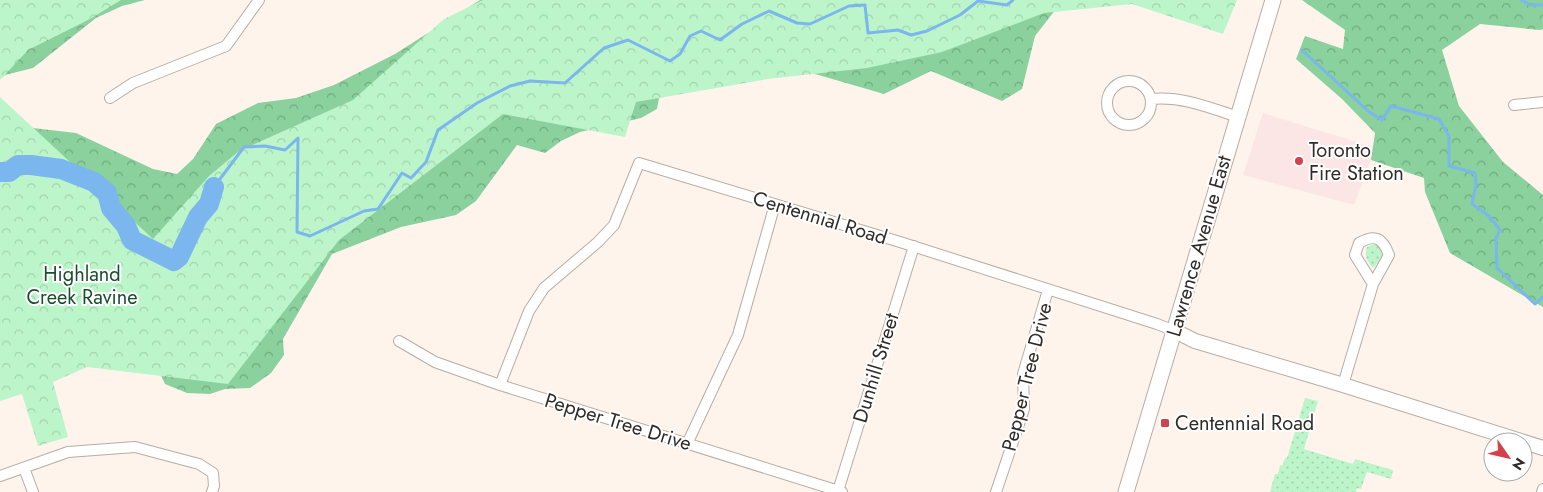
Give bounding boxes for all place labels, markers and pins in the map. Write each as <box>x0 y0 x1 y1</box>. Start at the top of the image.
place label: Toronto Fire Station <box>1309 136 1404 188</box>
marker: Toronto Fire Station <box>1293 155 1305 167</box>
place label: Centennial Road <box>1175 409 1314 438</box>
marker: Centennial Road <box>1159 417 1171 429</box>

